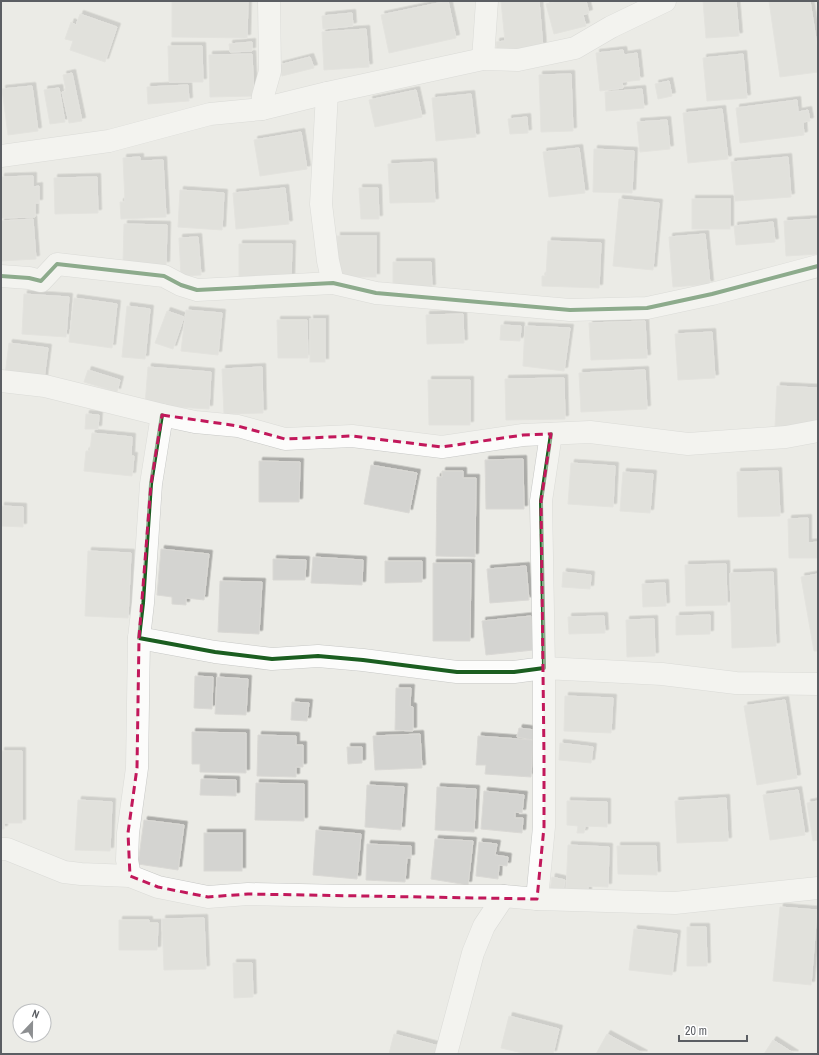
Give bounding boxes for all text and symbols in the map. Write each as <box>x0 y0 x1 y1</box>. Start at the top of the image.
north arrow <box>12 1003 52 1043</box>
text: N <box>30 1006 41 1021</box>
scale bar <box>679 1017 747 1043</box>
text: 20 m <box>685 1023 707 1039</box>

